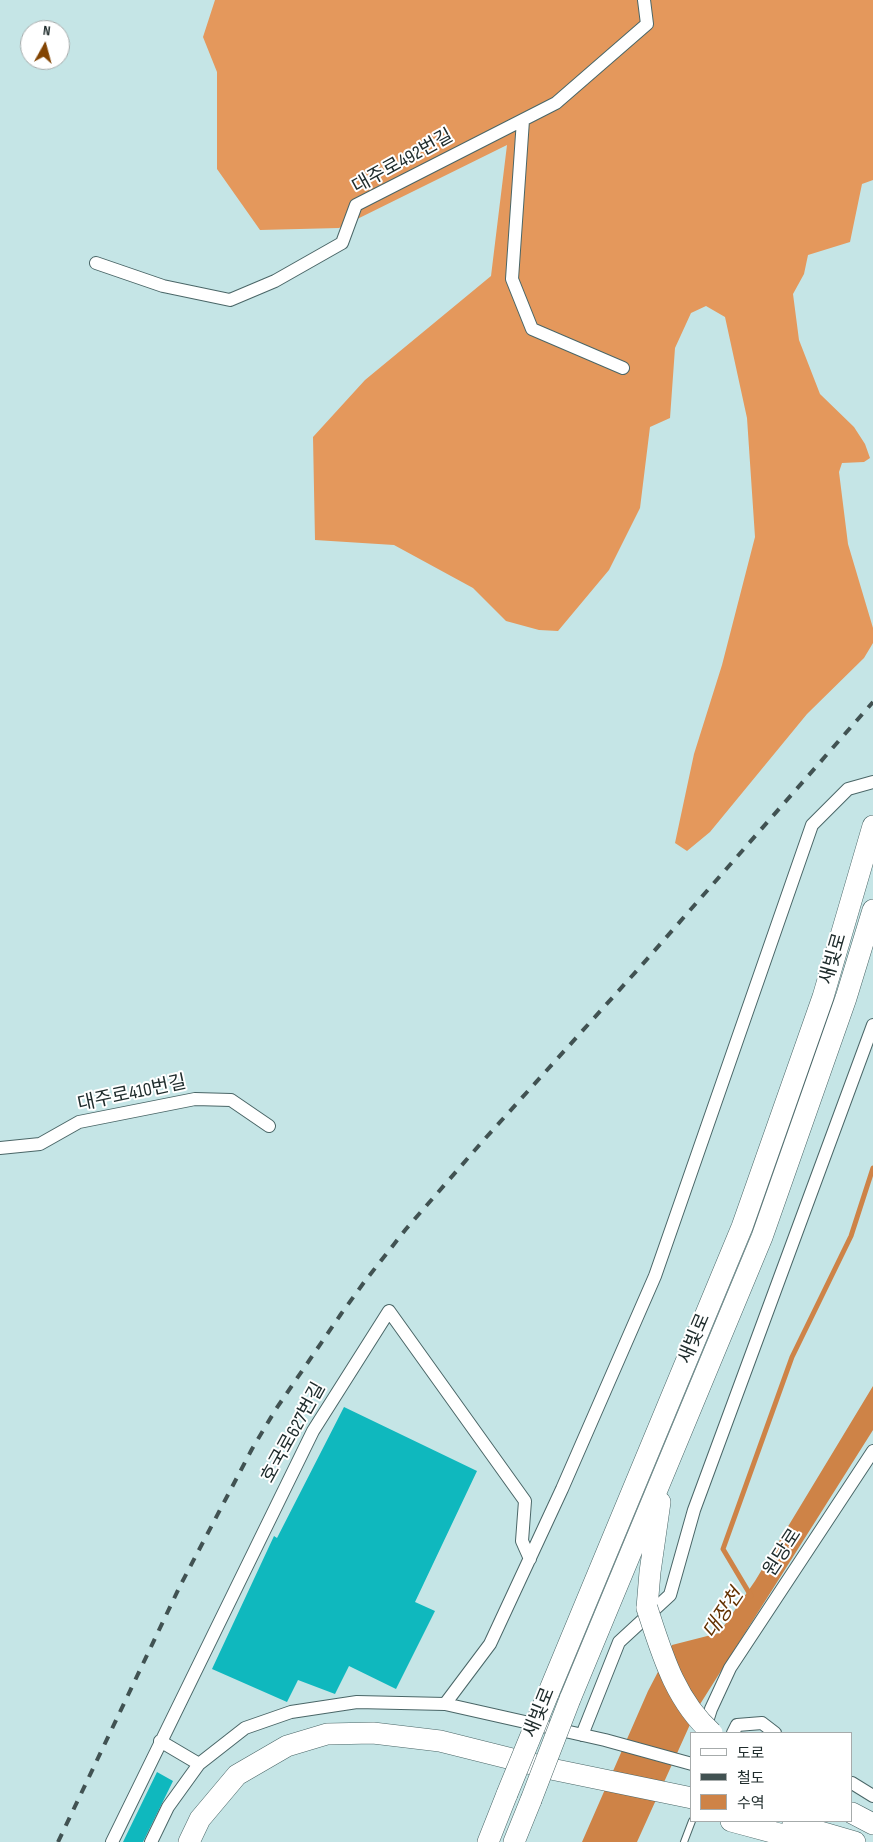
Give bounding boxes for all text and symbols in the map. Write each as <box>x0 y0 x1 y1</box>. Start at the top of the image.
north arrow <box>20 20 70 70</box>
text: N <box>42 22 52 39</box>
street label: 대주로492번길 <box>349 125 457 199</box>
street label: 새빛로 <box>816 931 852 987</box>
street label: 대주로410번길 <box>76 1071 188 1117</box>
street label: 새빛로 <box>674 1310 716 1368</box>
street label: 호국로627번길 <box>257 1379 331 1487</box>
street label: 원당로 <box>759 1525 807 1581</box>
water label: 대장천 <box>699 1584 749 1644</box>
street label: 새빛로 <box>520 1684 560 1742</box>
legend <box>690 1732 853 1822</box>
text: 도로 <box>737 1744 765 1763</box>
text: 철도 <box>737 1769 765 1788</box>
text: 수역 <box>737 1794 765 1813</box>

